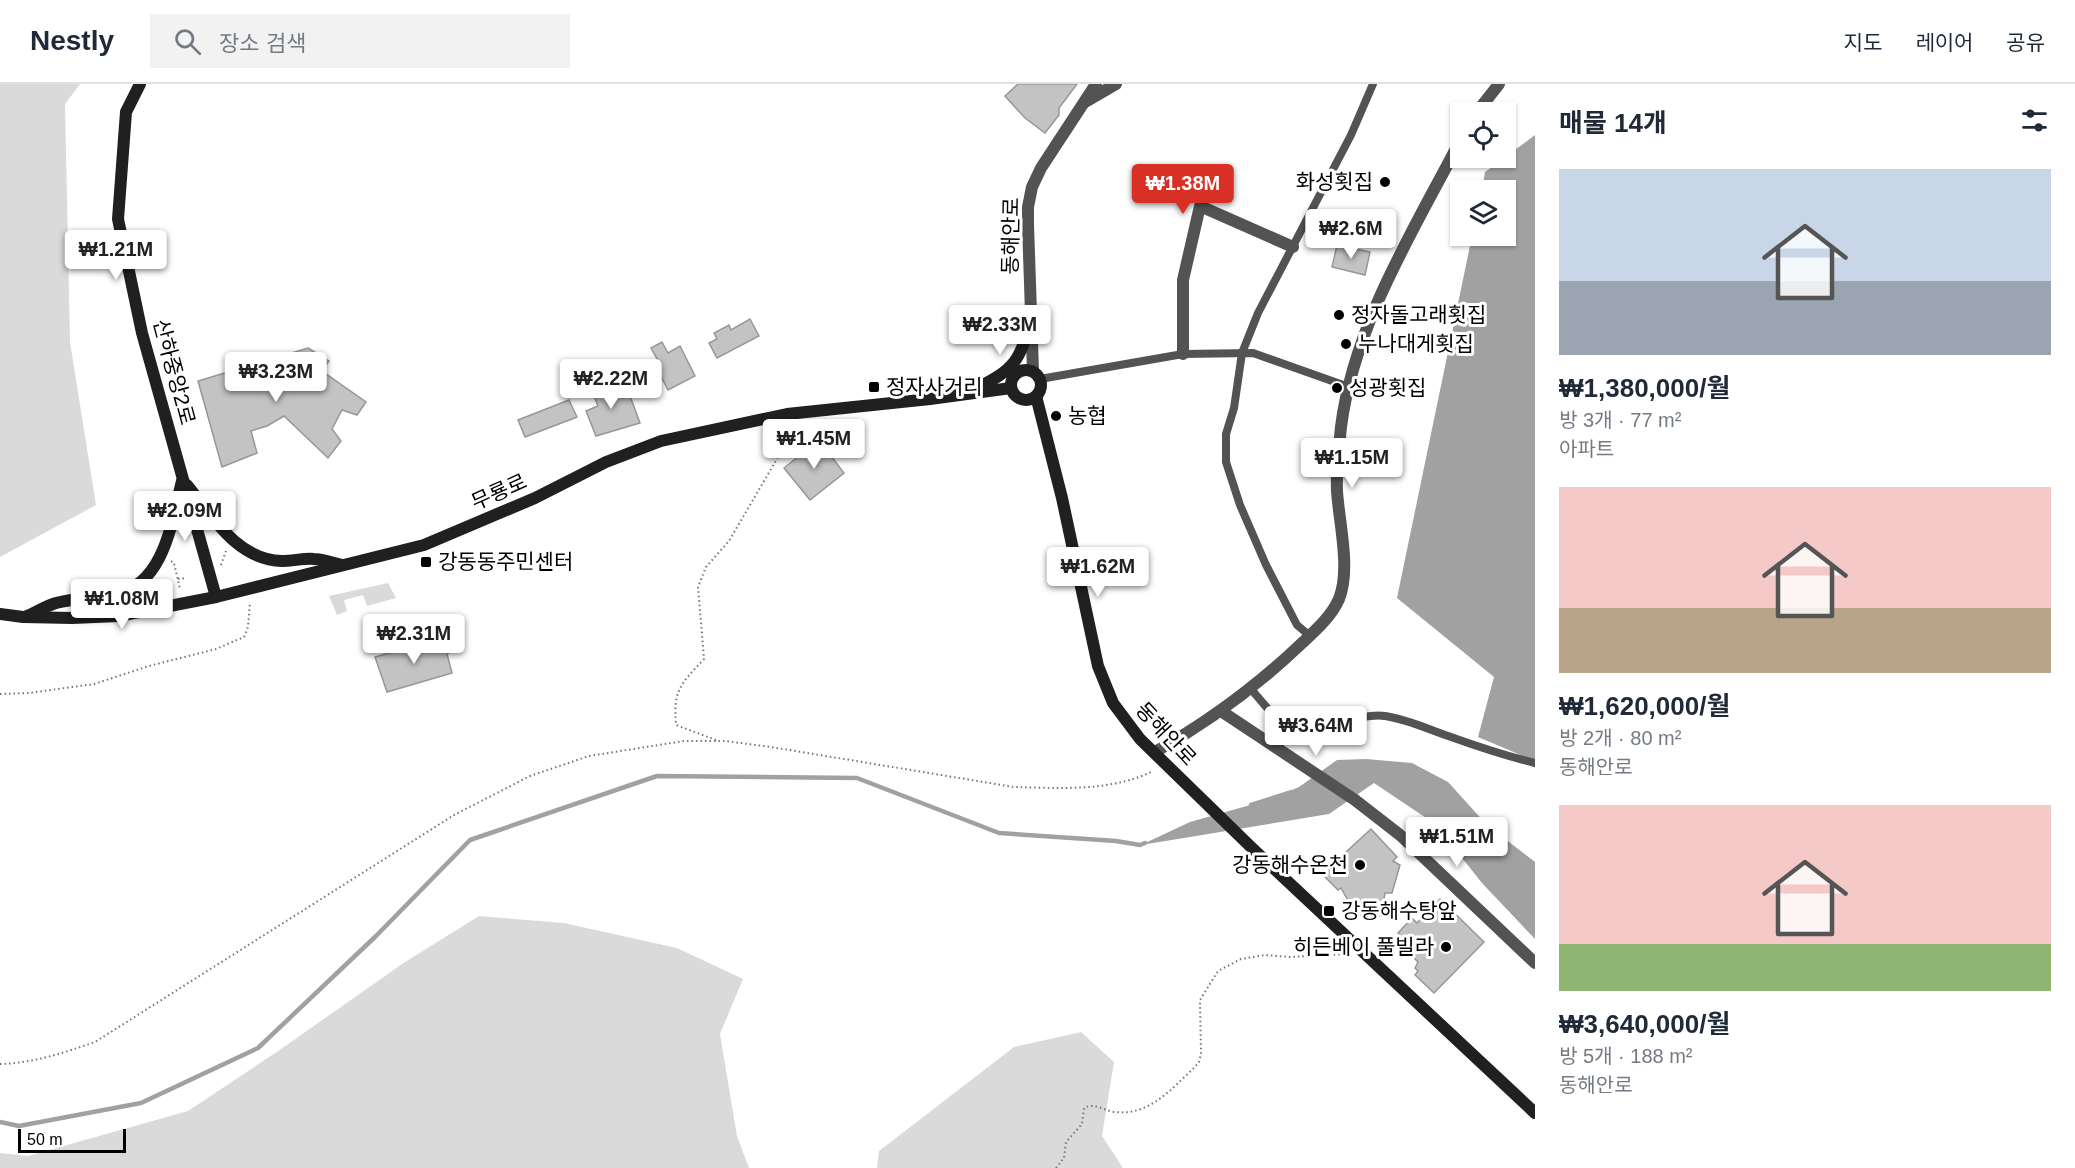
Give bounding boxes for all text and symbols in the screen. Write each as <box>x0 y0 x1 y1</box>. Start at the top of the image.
search box <box>150 14 570 68</box>
text: Nestly <box>30 25 114 56</box>
icon: search <box>171 25 204 58</box>
text: 장소 검색 <box>219 31 306 56</box>
text: 지도 <box>1844 31 1882 54</box>
text: 레이어 <box>1915 31 1973 54</box>
text: 공유 <box>2006 31 2045 54</box>
map controls <box>1450 102 1516 246</box>
button: locate <box>1450 102 1516 168</box>
icon: filters <box>2018 104 2051 137</box>
text: 매물 14개 <box>1559 108 1667 138</box>
pin: ₩1.38M <box>1134 164 1232 215</box>
place label: 화성횟집 <box>1296 170 1373 193</box>
text: ₩1.38M <box>1146 172 1220 194</box>
marker: 화성횟집 <box>1378 175 1392 189</box>
button: layers <box>1450 180 1516 246</box>
street label: 동해안로 <box>998 197 1023 275</box>
icon: home <box>1751 208 1859 316</box>
pin: ₩2.6M <box>1309 209 1393 260</box>
text: ₩2.6M <box>1319 217 1383 239</box>
pin: ₩1.21M <box>67 230 165 281</box>
text: ₩1.21M <box>79 238 153 260</box>
place label: 정자돌고래횟집 <box>1351 303 1486 326</box>
pin: ₩2.33M <box>951 305 1049 356</box>
marker: 정자돌고래횟집 <box>1332 308 1346 322</box>
text: ₩2.33M <box>963 313 1037 335</box>
street label: 산하중앙2로 <box>149 317 200 427</box>
place label: 누나대게횟집 <box>1358 332 1474 355</box>
marker: 누나대게횟집 <box>1339 337 1353 351</box>
pin: ₩3.23M <box>227 352 325 403</box>
pin: ₩2.22M <box>562 359 660 410</box>
text: ₩3.23M <box>239 360 313 382</box>
text: ₩2.22M <box>574 367 648 389</box>
text: ₩1,380,000/월 <box>1559 373 1730 403</box>
place label: 정자사거리 <box>886 375 983 398</box>
place label: 성광횟집 <box>1349 376 1426 399</box>
marker: 정자사거리 <box>867 380 881 394</box>
marker: 성광횟집 <box>1330 381 1344 395</box>
place label: 농협 <box>1068 404 1107 427</box>
marker: 농협 <box>1049 409 1063 423</box>
text: 방 3개 · 77 m² <box>1559 409 1681 431</box>
pin: ₩1.45M <box>765 419 863 470</box>
text: ₩1.45M <box>777 427 851 449</box>
pin: ₩1.15M <box>1303 438 1401 489</box>
text: 아파트 <box>1559 438 1614 460</box>
text: ₩1.15M <box>1315 446 1389 468</box>
street label: 무룡로 <box>468 469 530 514</box>
pin: ₩2.09M <box>136 491 234 542</box>
text: ₩2.09M <box>148 499 222 521</box>
icon: home <box>1751 526 1859 634</box>
pin: ₩1.62M <box>1049 547 1147 598</box>
place label: 강동동주민센터 <box>438 550 573 573</box>
marker: 강동동주민센터 <box>419 555 433 569</box>
text: ₩1.62M <box>1061 555 1135 577</box>
pin: ₩1.08M <box>73 579 171 630</box>
text: ₩1.08M <box>85 587 159 609</box>
pin: ₩2.31M <box>365 614 463 665</box>
text: ₩2.31M <box>377 622 451 644</box>
text: ₩1,620,000/월 <box>1559 691 1730 721</box>
street label: 동해안로 <box>1132 698 1201 770</box>
pin: ₩3.64M <box>1267 706 1365 757</box>
text: ₩3.64M <box>1279 714 1353 736</box>
text: 방 2개 · 80 m² <box>1559 727 1681 749</box>
text: 동해안로 <box>1559 756 1633 778</box>
pin: ₩1.51M <box>1408 817 1506 868</box>
text: ₩1.51M <box>1420 825 1494 847</box>
icon: home <box>1751 844 1859 952</box>
place label: 강동해수온천 <box>1232 853 1348 876</box>
marker: 강동해수온천 <box>1353 858 1367 872</box>
place label: 강동해수탕앞 <box>1341 899 1457 922</box>
marker: 강동해수탕앞 <box>1322 904 1336 918</box>
place label: 히든베이 풀빌라 <box>1293 935 1434 958</box>
marker: 히든베이 풀빌라 <box>1439 940 1453 954</box>
text: ₩3,640,000/월 <box>1559 1009 1730 1039</box>
text: 방 5개 · 188 m² <box>1559 1045 1693 1067</box>
text: 동해안로 <box>1559 1074 1633 1096</box>
scale bar <box>18 1126 126 1154</box>
text: 50 m <box>27 1131 63 1148</box>

